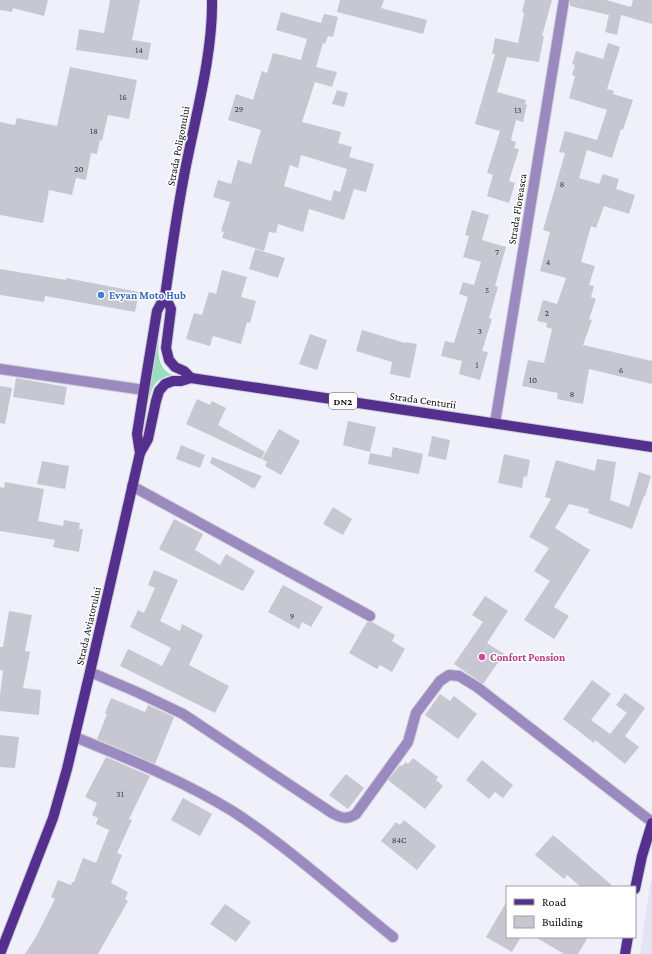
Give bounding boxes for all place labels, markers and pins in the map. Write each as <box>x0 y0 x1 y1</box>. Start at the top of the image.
place label: Evyan Moto Hub <box>109 289 186 301</box>
marker: Evyan Moto Hub <box>96 290 106 300</box>
place label: Confort Pension <box>490 651 566 663</box>
marker: Confort Pension <box>477 652 487 662</box>

